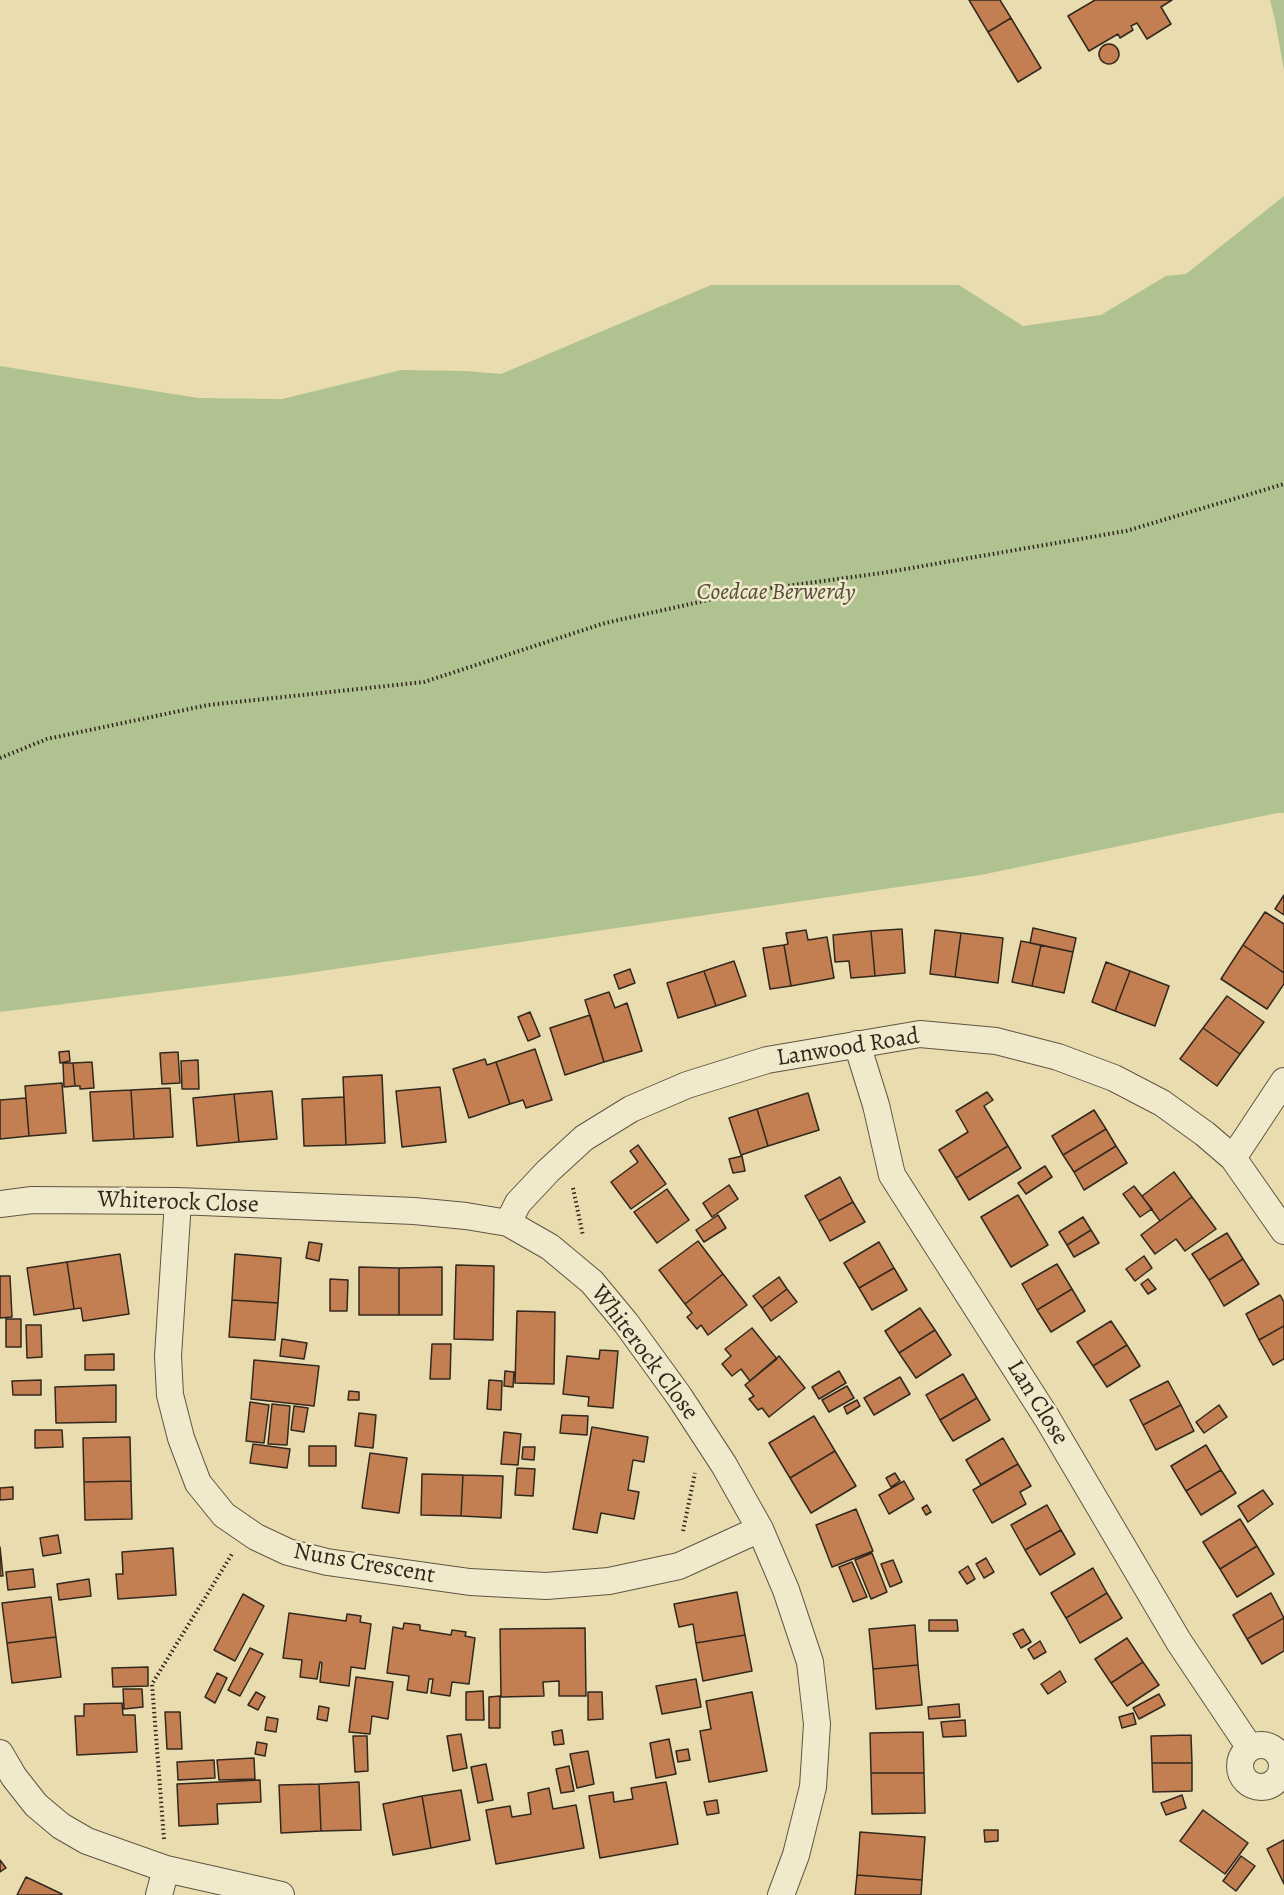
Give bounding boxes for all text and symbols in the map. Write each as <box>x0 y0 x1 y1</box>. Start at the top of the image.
park label: Coedcae Berwerdy <box>696 579 856 607</box>
street label: Lanwood Road <box>775 1023 921 1073</box>
street label: Whiterock Close <box>97 1186 259 1220</box>
street label: Whiterock Close <box>584 1280 704 1426</box>
street label: Lan Close <box>1000 1355 1074 1451</box>
street label: Nuns Crescent <box>291 1537 437 1591</box>

